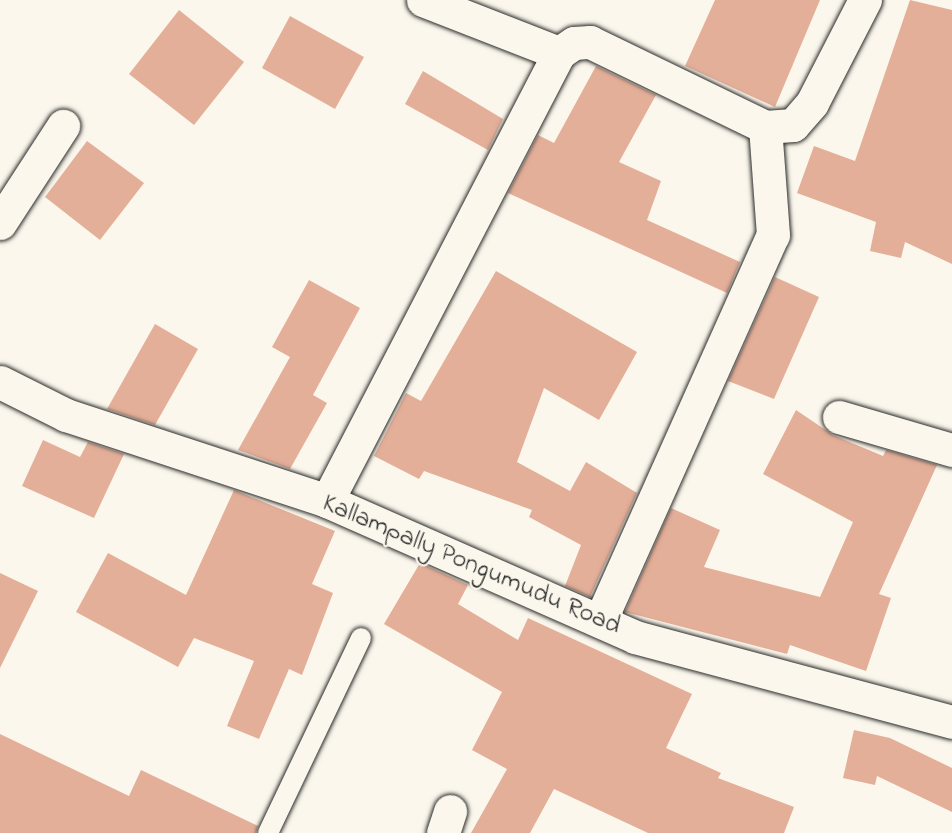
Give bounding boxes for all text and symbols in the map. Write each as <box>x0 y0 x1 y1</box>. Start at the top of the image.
street label: Kallampally Pongumudu Road <box>317 489 625 643</box>

